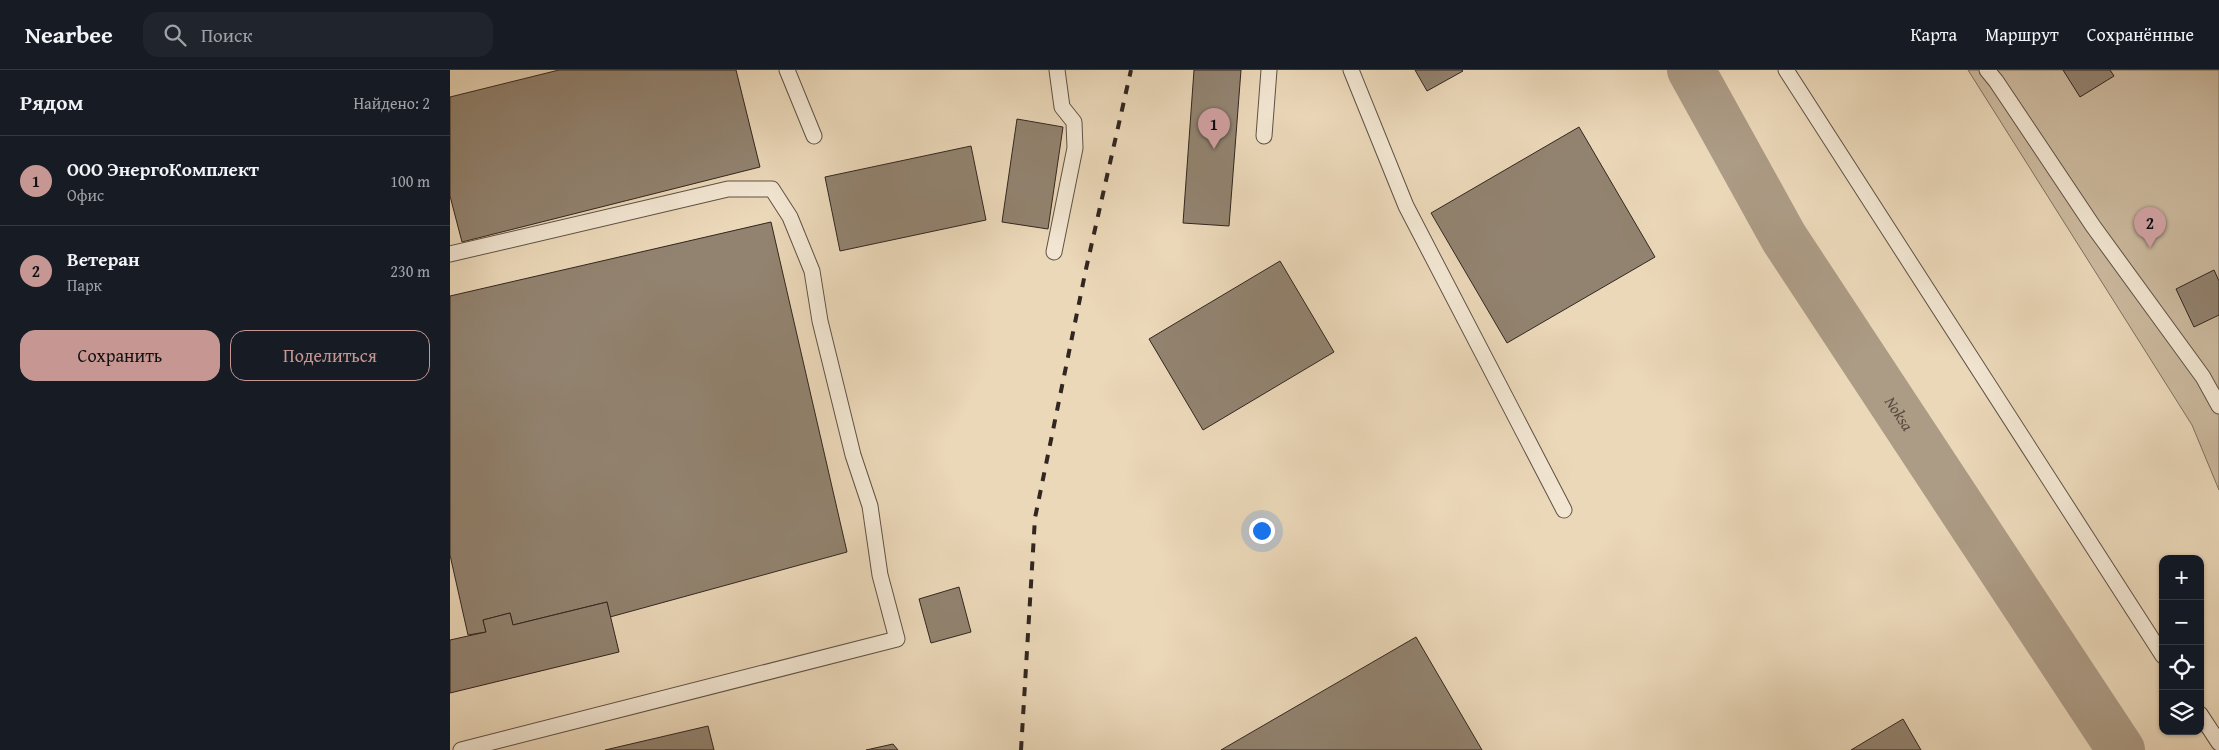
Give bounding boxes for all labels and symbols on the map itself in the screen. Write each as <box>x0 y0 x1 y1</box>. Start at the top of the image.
pin: 1 <box>1198 108 1230 149</box>
pin: 2 <box>2134 207 2166 248</box>
water label: Noksa <box>1879 390 1920 436</box>
your location <box>1249 518 1275 544</box>

